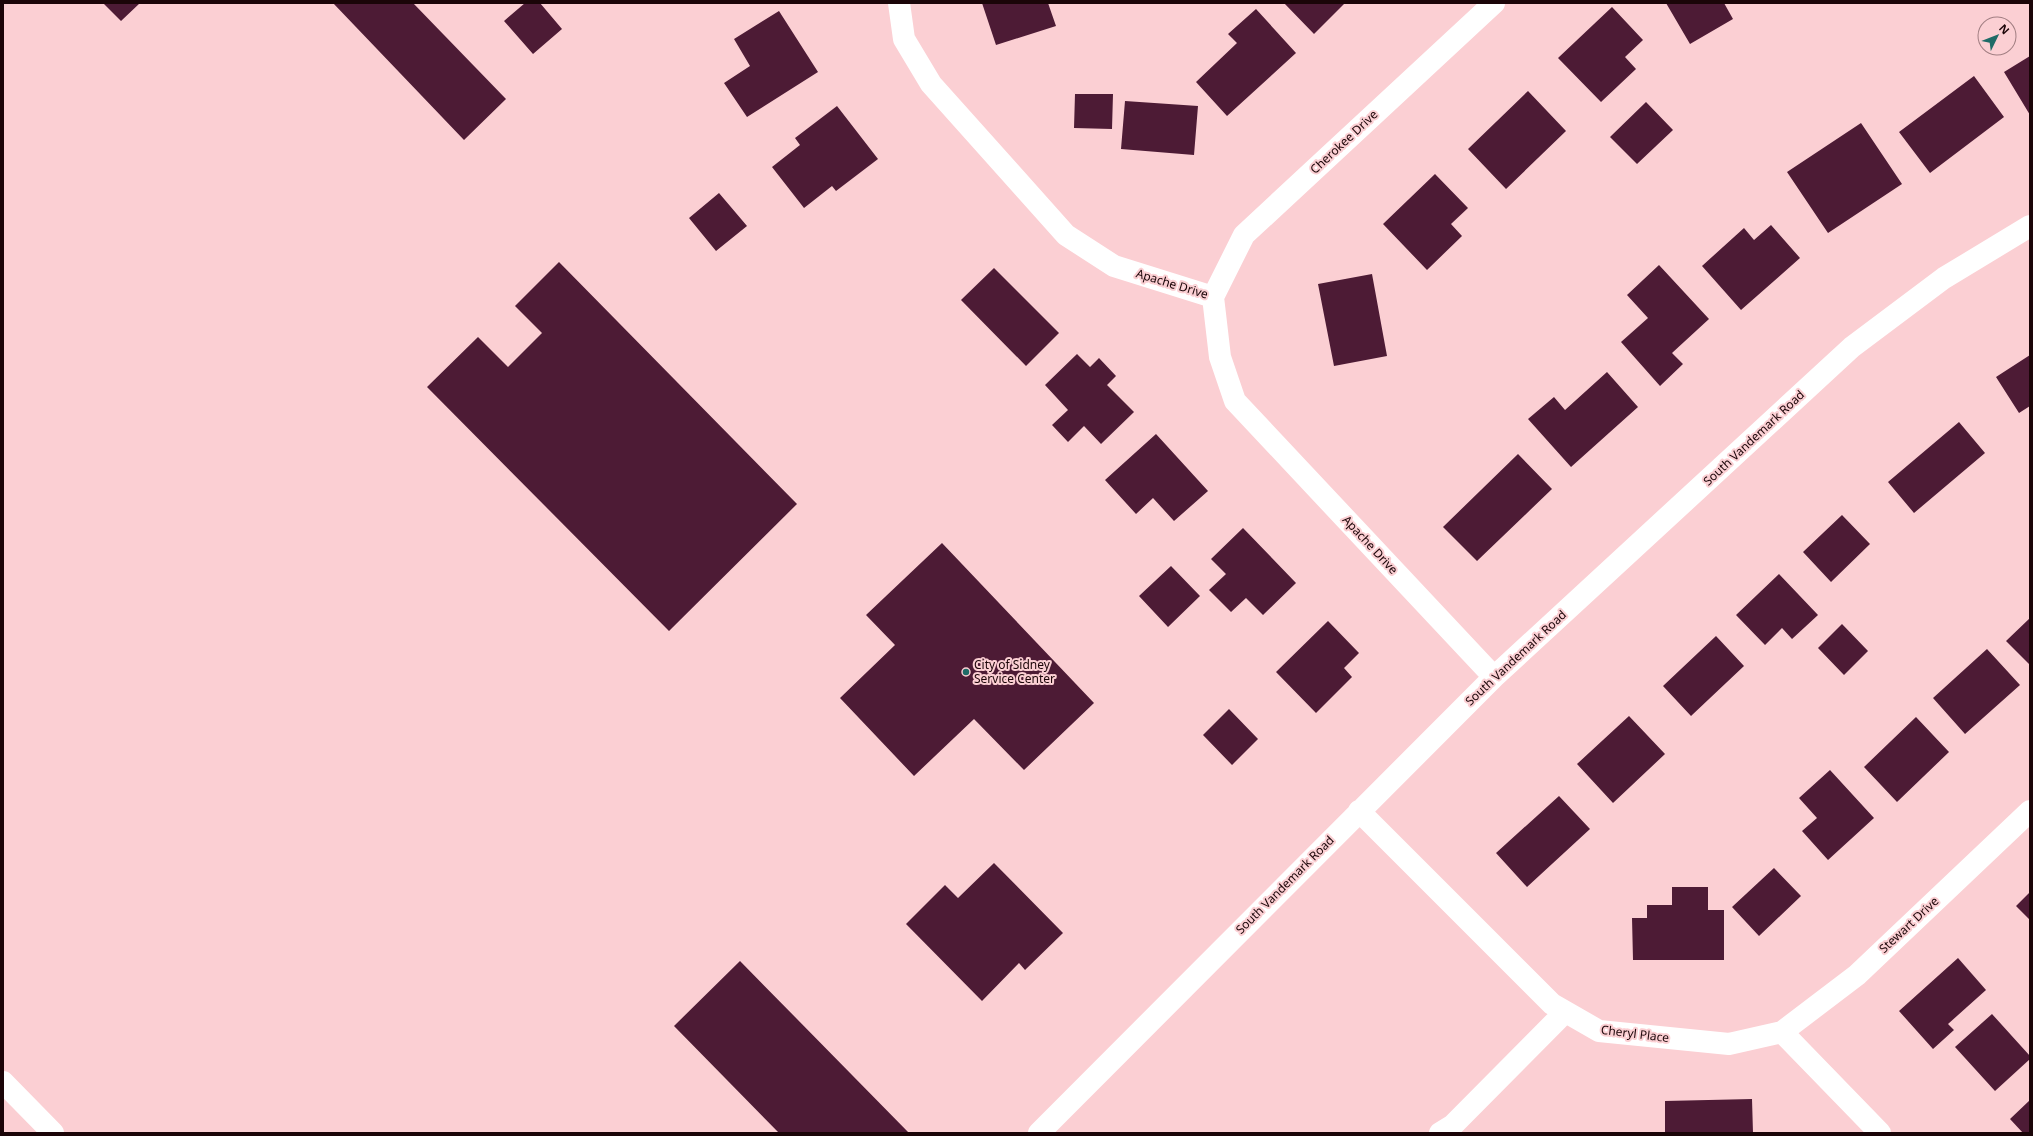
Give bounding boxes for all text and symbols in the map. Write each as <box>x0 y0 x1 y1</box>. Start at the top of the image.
north arrow <box>1977 16 2017 56</box>
text: N <box>1996 20 2013 37</box>
street label: Cherokee Drive <box>1306 106 1381 177</box>
street label: Apache Drive <box>1134 264 1210 303</box>
street label: South Vandemark Road <box>1699 386 1808 489</box>
street label: Apache Drive <box>1339 512 1402 578</box>
street label: South Vandemark Road <box>1461 606 1570 709</box>
place label: City of Sidney Service Center <box>974 656 1055 687</box>
marker: City of Sidney Service Center <box>961 667 971 677</box>
street label: South Vandemark Road <box>1232 832 1338 938</box>
street label: Stewart Drive <box>1875 892 1942 957</box>
street label: Cheryl Place <box>1600 1021 1670 1046</box>

